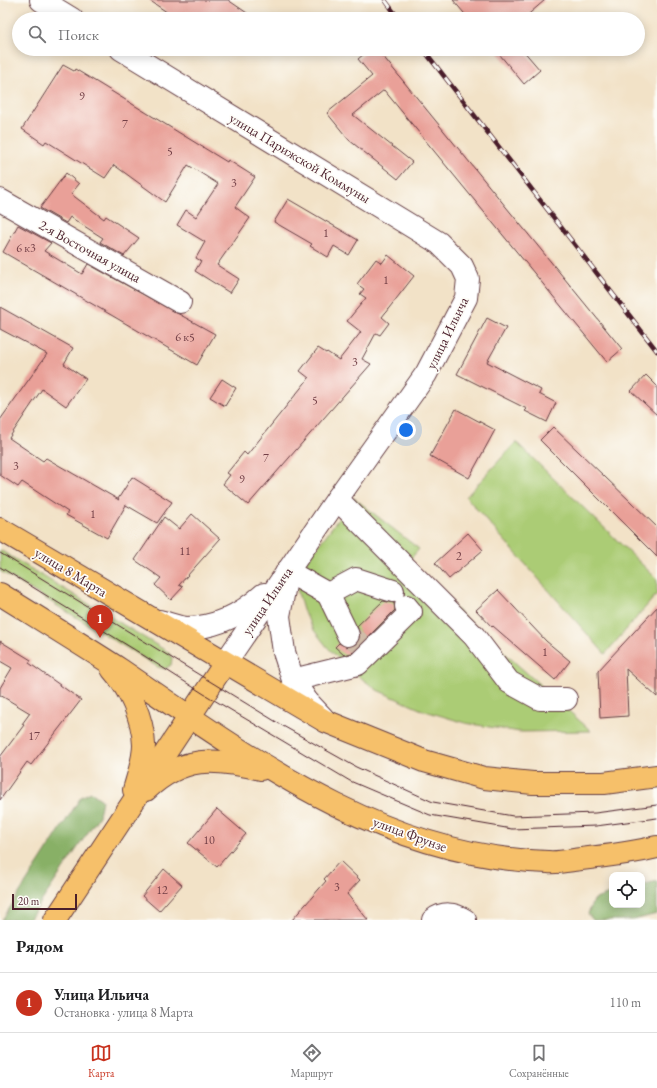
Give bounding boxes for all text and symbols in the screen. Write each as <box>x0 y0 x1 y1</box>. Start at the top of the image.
search box <box>12 12 645 56</box>
icon: search <box>26 23 48 45</box>
text: Поиск <box>58 25 99 44</box>
house number: 9 <box>79 88 85 104</box>
street label: улица Парижской Коммуны <box>226 109 374 207</box>
house number: 7 <box>122 116 128 132</box>
house number: 5 <box>167 143 173 159</box>
house number: 3 <box>231 175 237 191</box>
street label: 2-я Восточная улица <box>36 215 145 287</box>
house number: 1 <box>323 225 329 241</box>
house number: 6 к3 <box>16 240 36 256</box>
house number: 1 <box>383 272 389 288</box>
street label: улица Ильича <box>422 294 472 372</box>
house number: 6 к5 <box>175 329 195 345</box>
house number: 3 <box>352 354 358 370</box>
house number: 5 <box>312 392 318 408</box>
your location <box>396 420 416 440</box>
house number: 7 <box>263 450 269 466</box>
house number: 3 <box>13 458 19 474</box>
house number: 9 <box>239 471 245 487</box>
house number: 1 <box>90 506 96 522</box>
street label: улица 8 Марта <box>31 543 111 601</box>
house number: 11 <box>179 543 191 559</box>
house number: 2 <box>456 548 462 564</box>
street label: улица Ильича <box>238 563 297 638</box>
pin: 1 <box>87 605 113 638</box>
house number: 1 <box>542 644 548 660</box>
house number: 17 <box>28 728 40 744</box>
street label: улица Фрунзе <box>371 812 450 856</box>
house number: 10 <box>203 832 215 848</box>
map controls <box>609 872 645 908</box>
button: locate <box>609 872 645 908</box>
house number: 3 <box>334 879 340 895</box>
house number: 12 <box>156 882 168 898</box>
scale bar <box>12 892 77 911</box>
text: 20 m <box>18 894 39 908</box>
text: Рядом <box>16 935 64 957</box>
text: Улица Ильича <box>54 985 149 1004</box>
text: 1 <box>26 994 32 1011</box>
text: 110 m <box>610 994 641 1011</box>
text: Остановка · улица 8 Марта <box>54 1004 193 1021</box>
tab: Карта <box>88 1042 114 1080</box>
tab: Маршрут <box>291 1042 333 1080</box>
tab: Сохранённые <box>509 1042 569 1080</box>

